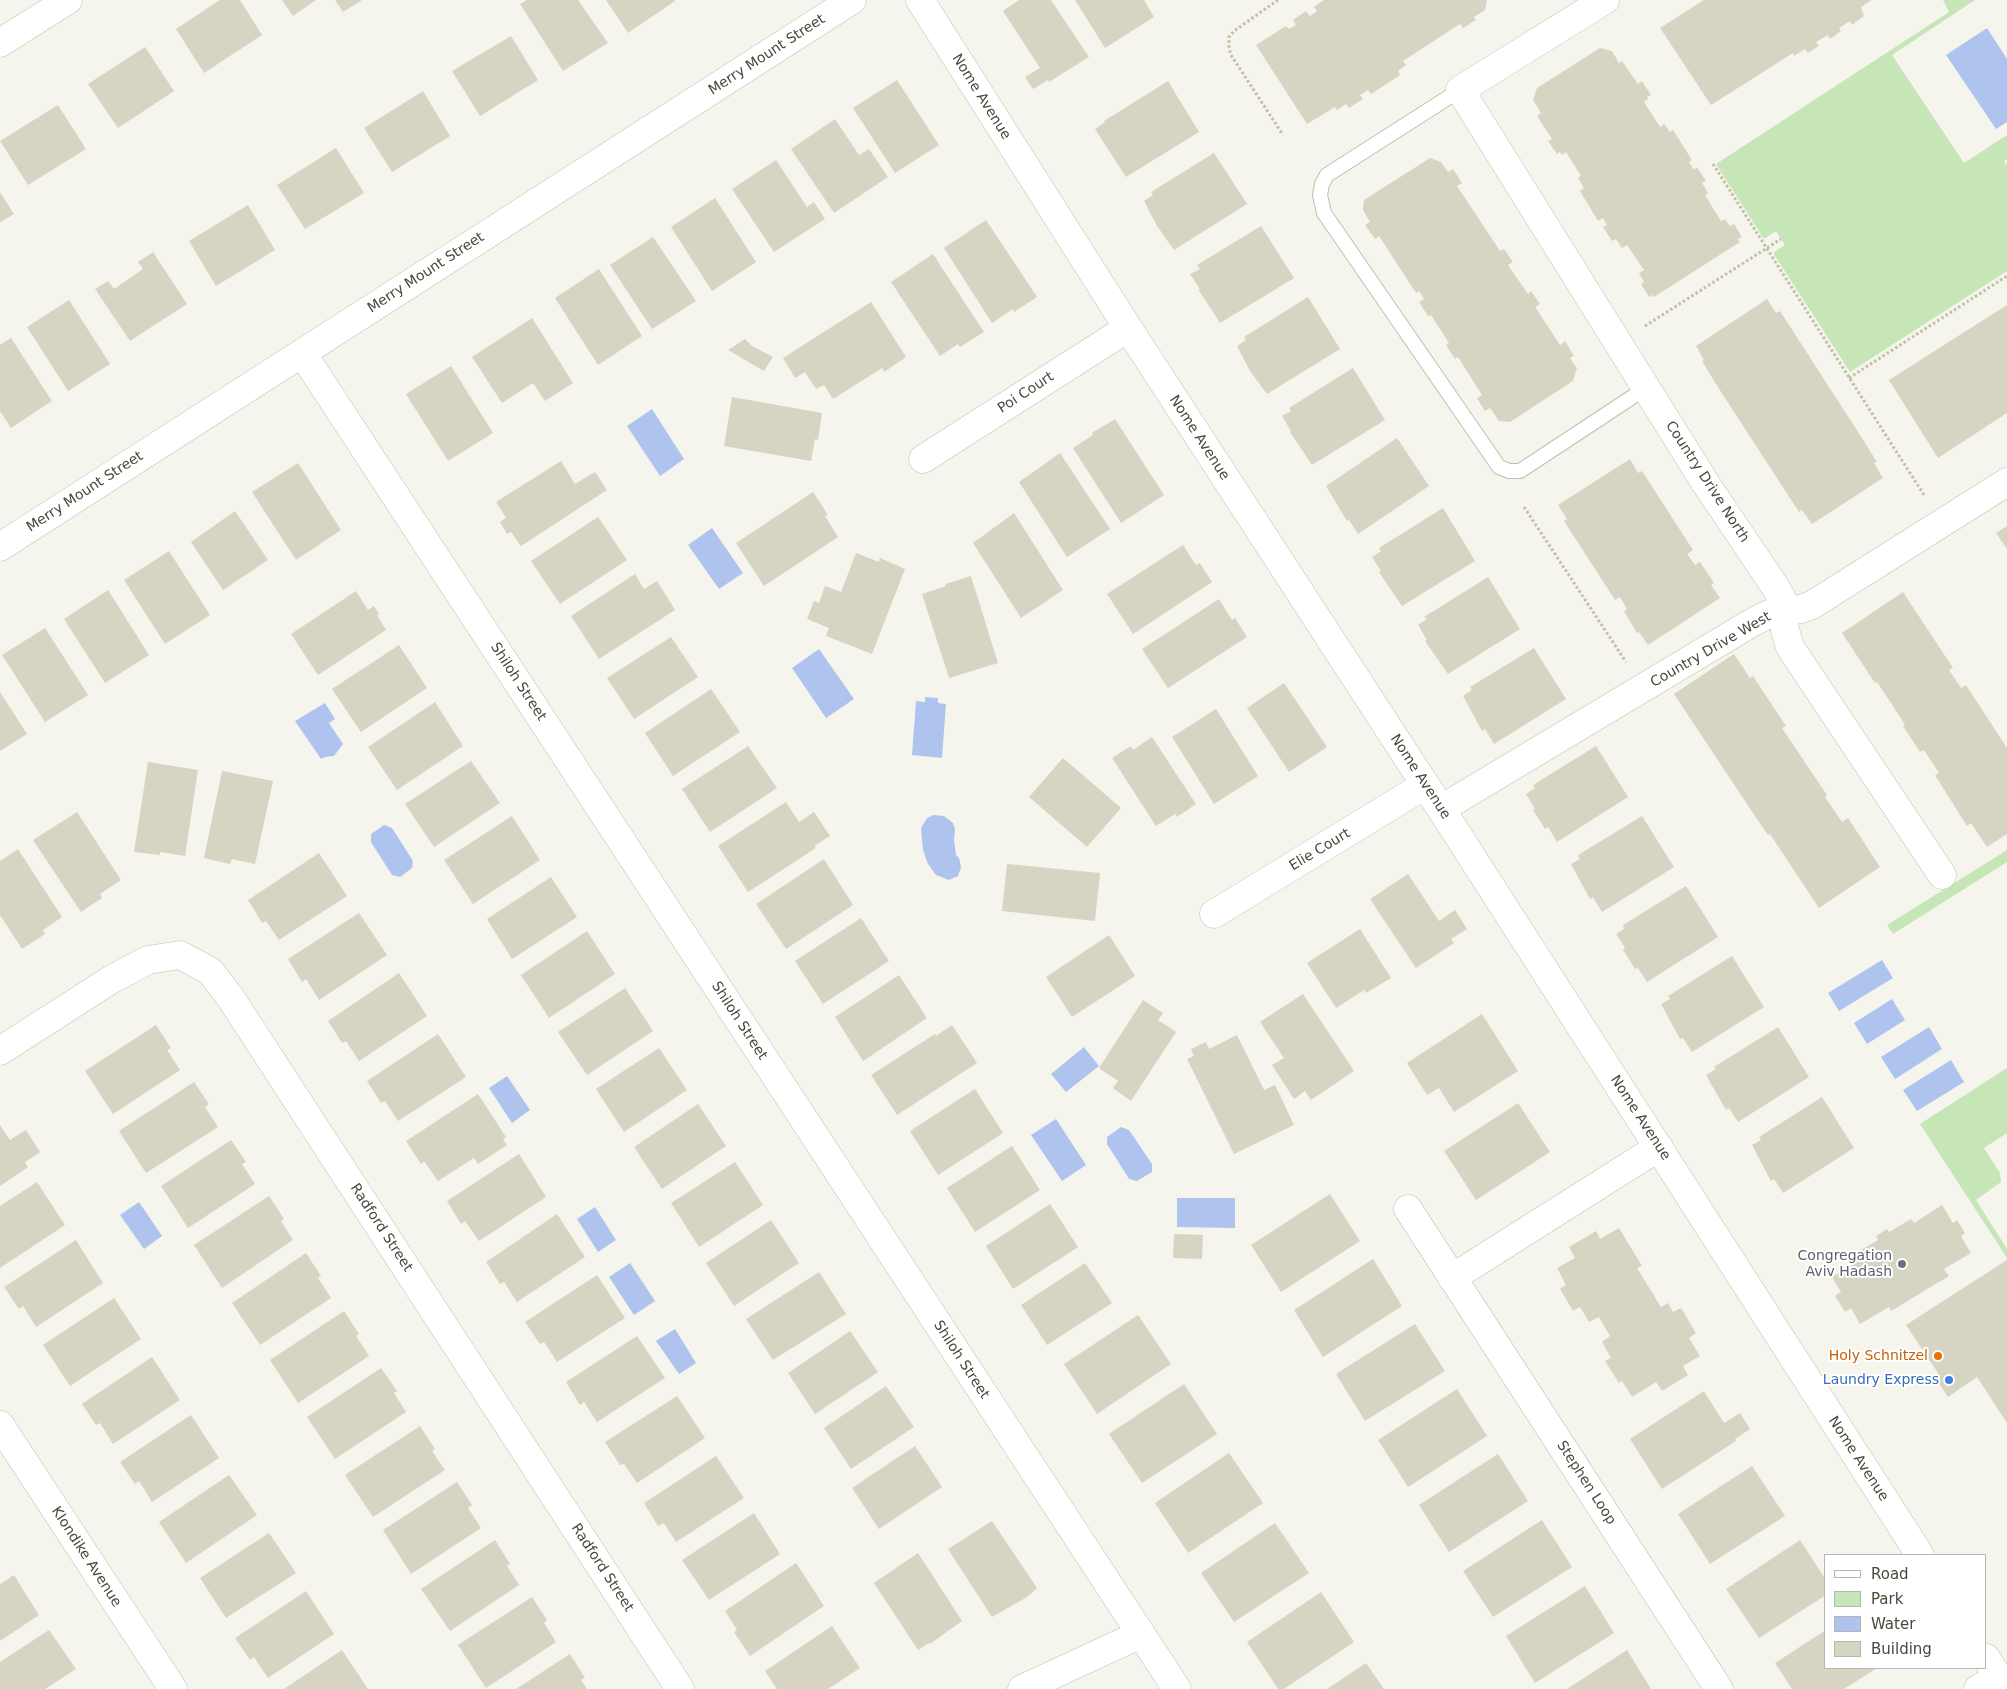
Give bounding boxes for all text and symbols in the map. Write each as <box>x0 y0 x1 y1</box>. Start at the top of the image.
street label: Merry Mount Street <box>706 11 828 99</box>
street label: Nome Avenue <box>948 51 1014 143</box>
street label: Merry Mount Street <box>365 229 487 317</box>
street label: Poi Court <box>995 369 1057 417</box>
street label: Nome Avenue <box>1165 392 1233 484</box>
street label: Country Drive North <box>1662 418 1752 546</box>
street label: Merry Mount Street <box>24 448 146 536</box>
street label: Country Drive West <box>1648 609 1774 691</box>
street label: Shiloh Street <box>486 640 550 724</box>
street label: Nome Avenue <box>1386 731 1454 823</box>
street label: Elie Court <box>1286 825 1354 875</box>
street label: Shiloh Street <box>707 979 771 1063</box>
street label: Nome Avenue <box>1606 1072 1674 1164</box>
street label: Radford Street <box>346 1181 416 1275</box>
place label: Congregation Aviv Hadash <box>1798 1248 1892 1280</box>
marker: Congregation Aviv Hadash <box>1896 1258 1908 1270</box>
street label: Shiloh Street <box>929 1318 993 1402</box>
place label: Holy Schnitzel <box>1829 1348 1928 1364</box>
marker: Holy Schnitzel <box>1932 1350 1944 1362</box>
place label: Laundry Express <box>1823 1372 1939 1388</box>
marker: Laundry Express <box>1943 1374 1955 1386</box>
street label: Nome Avenue <box>1824 1413 1892 1505</box>
street label: Stephen Loop <box>1553 1438 1619 1528</box>
street label: Klondike Avenue <box>47 1504 125 1610</box>
street label: Radford Street <box>567 1521 637 1615</box>
legend <box>1824 1554 1987 1669</box>
text: Road <box>1871 1565 1909 1583</box>
text: Park <box>1871 1590 1903 1608</box>
text: Water <box>1871 1615 1915 1633</box>
text: Building <box>1871 1640 1932 1658</box>

